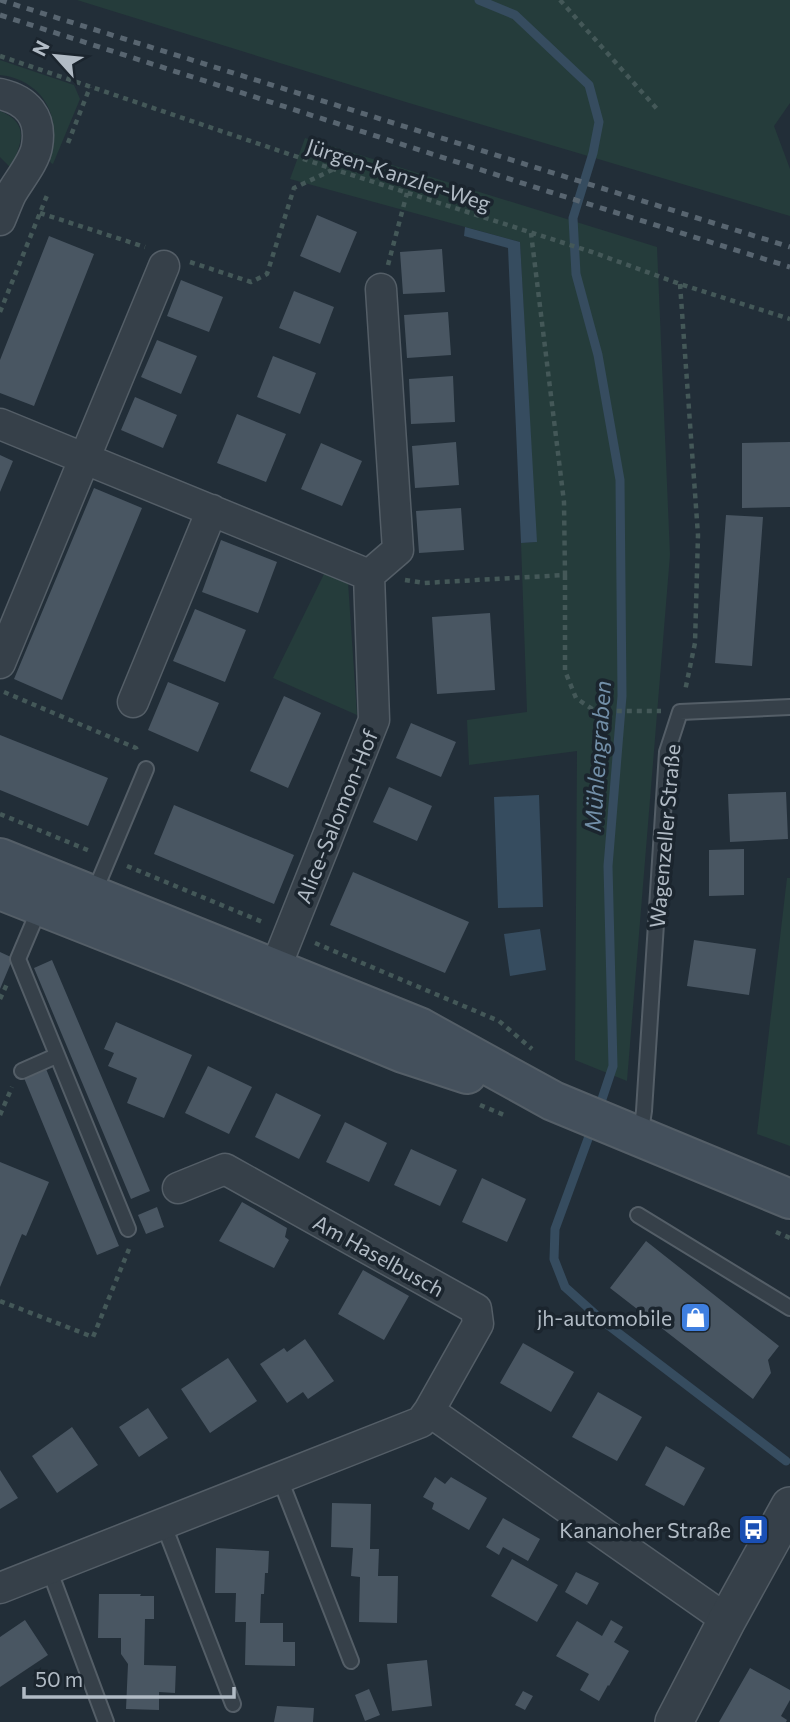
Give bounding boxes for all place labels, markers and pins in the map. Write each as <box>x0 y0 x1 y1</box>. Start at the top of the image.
shop icon: jh-automobile <box>678 1300 712 1334</box>
place label: jh-automobile <box>537 1305 672 1330</box>
bus stop icon: Kananoher Straße <box>737 1512 771 1546</box>
place label: Kananoher Straße <box>559 1517 731 1542</box>

